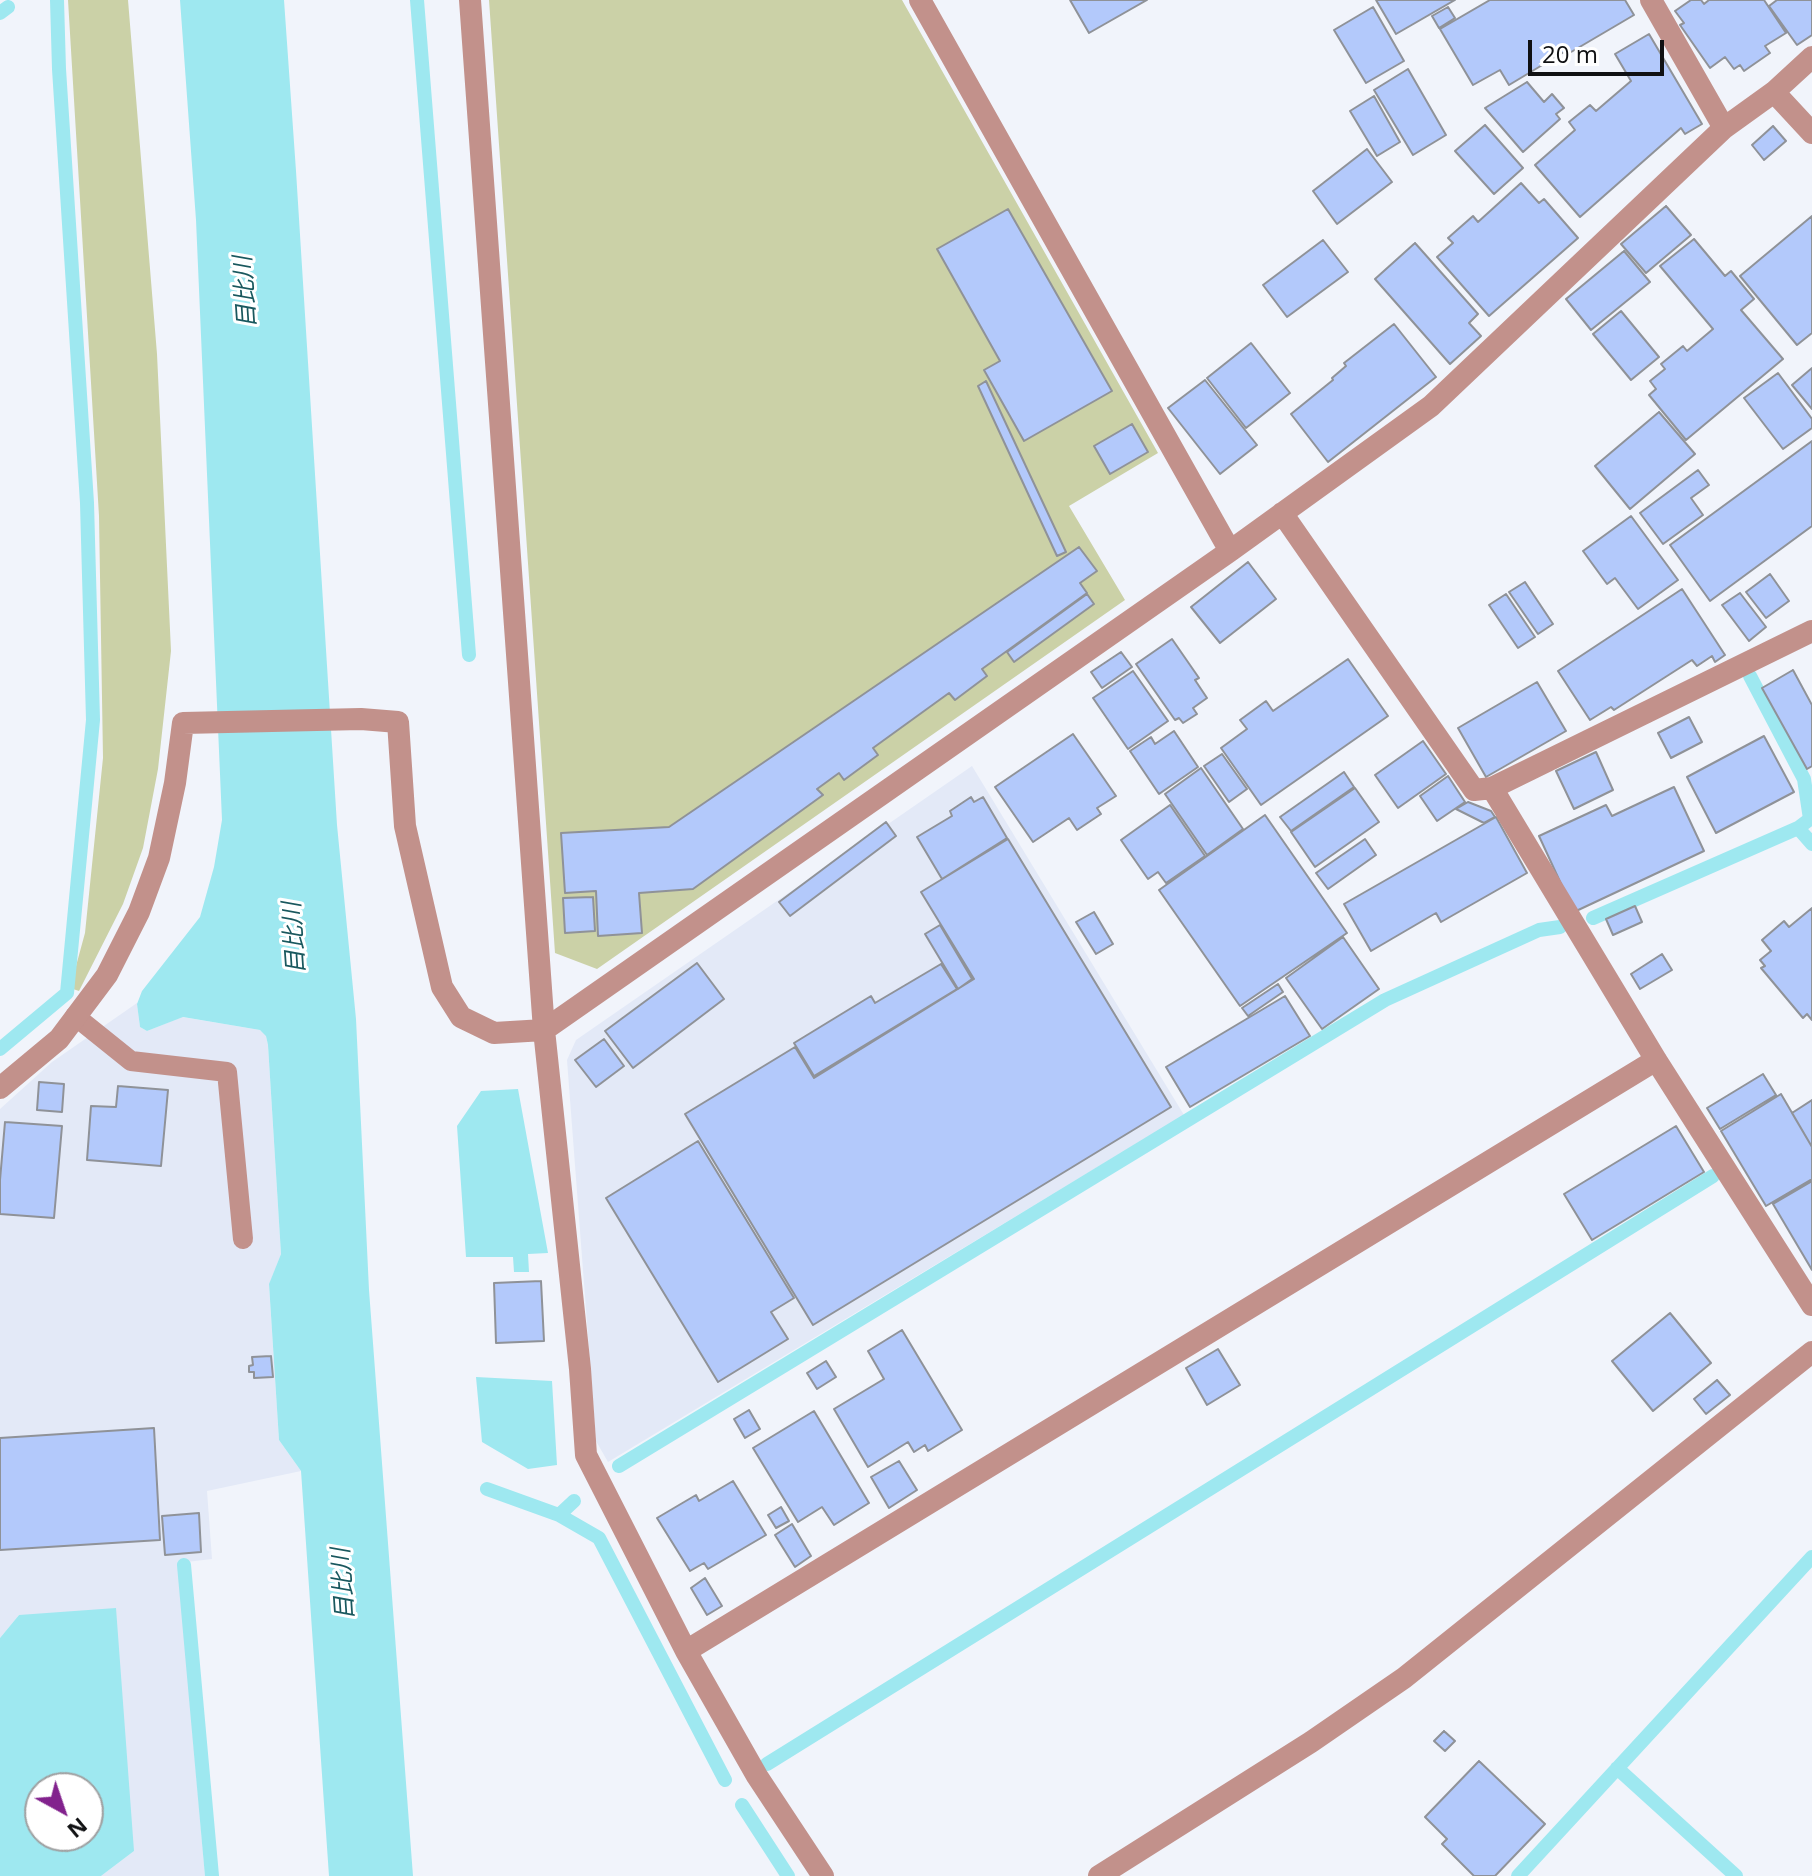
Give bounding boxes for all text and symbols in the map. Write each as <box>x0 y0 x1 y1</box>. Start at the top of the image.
scale bar <box>1532 24 1668 74</box>
text: 20 m <box>1542 37 1598 70</box>
water label: 目比川 <box>229 255 263 329</box>
water label: 目比川 <box>278 901 312 975</box>
water label: 目比川 <box>327 1547 361 1621</box>
north arrow <box>24 1772 104 1852</box>
text: N <box>62 1812 95 1846</box>

